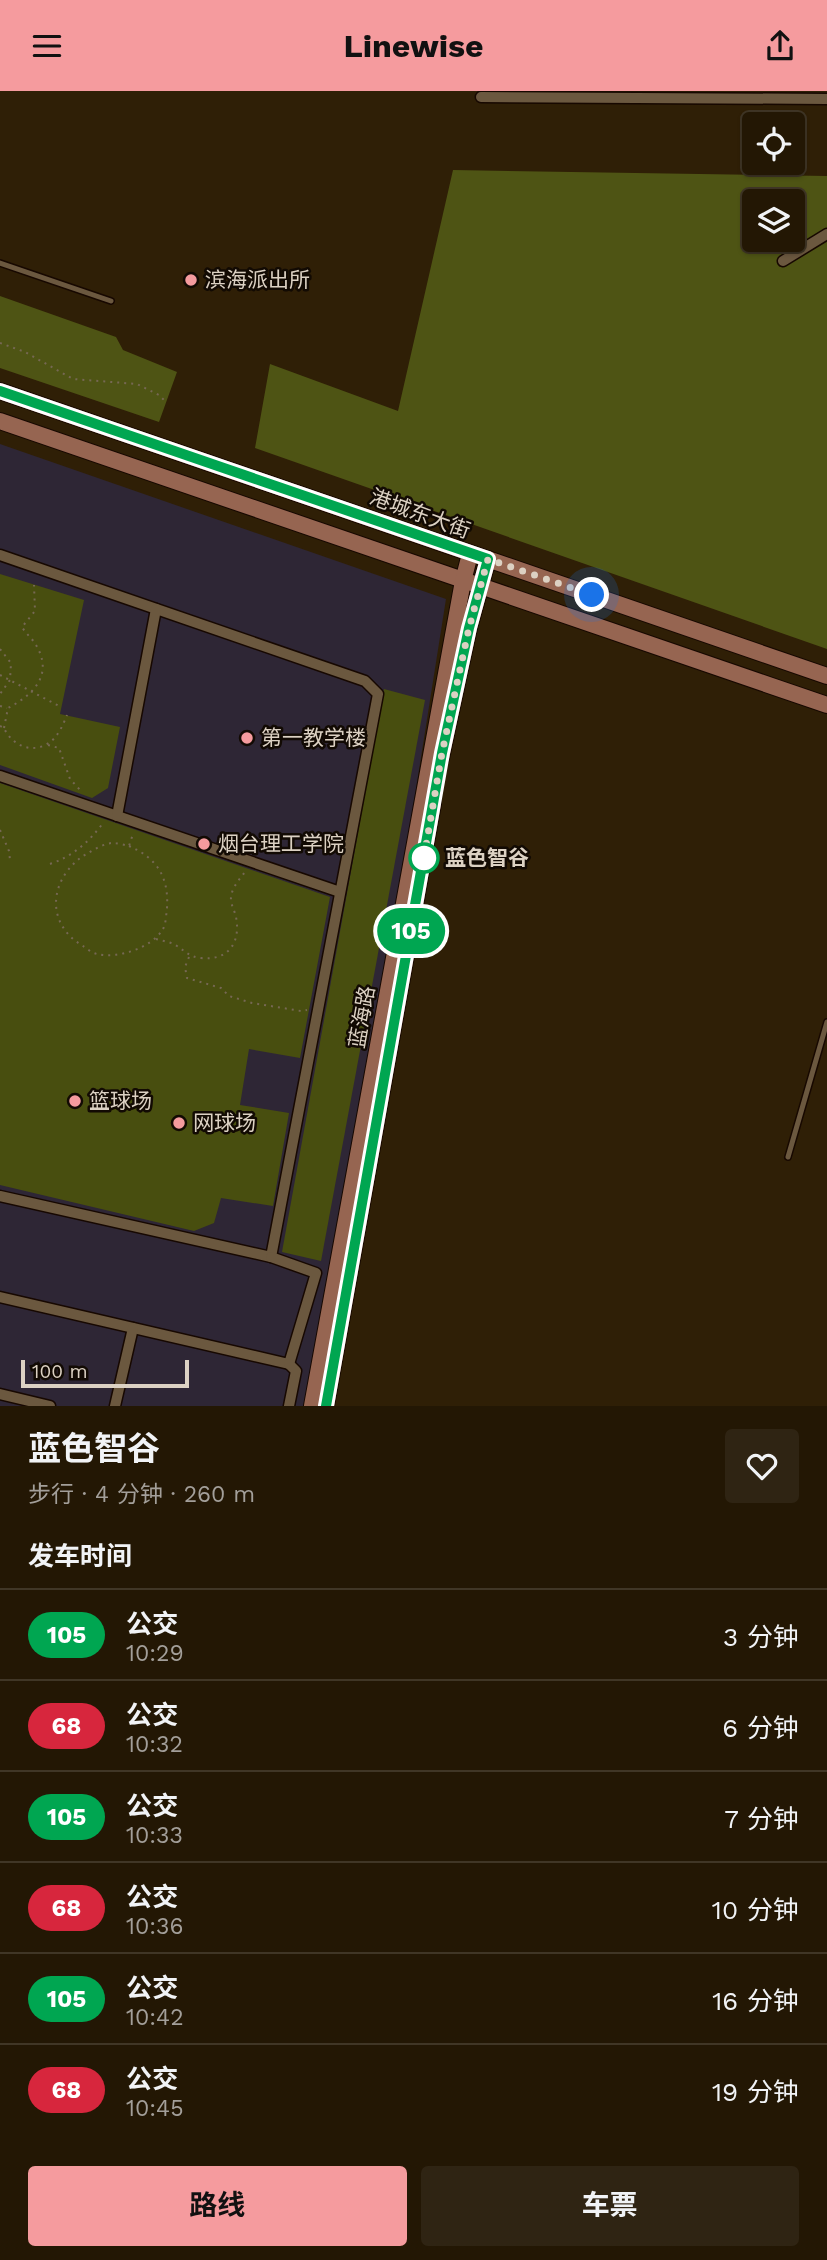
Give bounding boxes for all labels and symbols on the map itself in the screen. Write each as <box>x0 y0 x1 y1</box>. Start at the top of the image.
place label: 滨海派出所 <box>205 267 310 292</box>
marker: 滨海派出所 <box>183 272 199 288</box>
street label: 港城东大街 <box>367 484 474 543</box>
your location <box>574 577 609 612</box>
place label: 第一教学楼 <box>261 725 366 750</box>
marker: 第一教学楼 <box>239 730 255 746</box>
place label: 烟台理工学院 <box>218 831 344 856</box>
marker: 烟台理工学院 <box>196 836 212 852</box>
marker: 蓝色智谷 <box>409 843 439 873</box>
place label: 蓝色智谷 <box>445 845 529 870</box>
line badge: 105 <box>371 908 451 954</box>
street label: 蓝海路 <box>344 984 379 1050</box>
place label: 篮球场 <box>89 1088 152 1113</box>
marker: 篮球场 <box>67 1093 83 1109</box>
place label: 网球场 <box>193 1110 256 1135</box>
marker: 网球场 <box>171 1115 187 1131</box>
scale bar <box>21 1357 189 1389</box>

